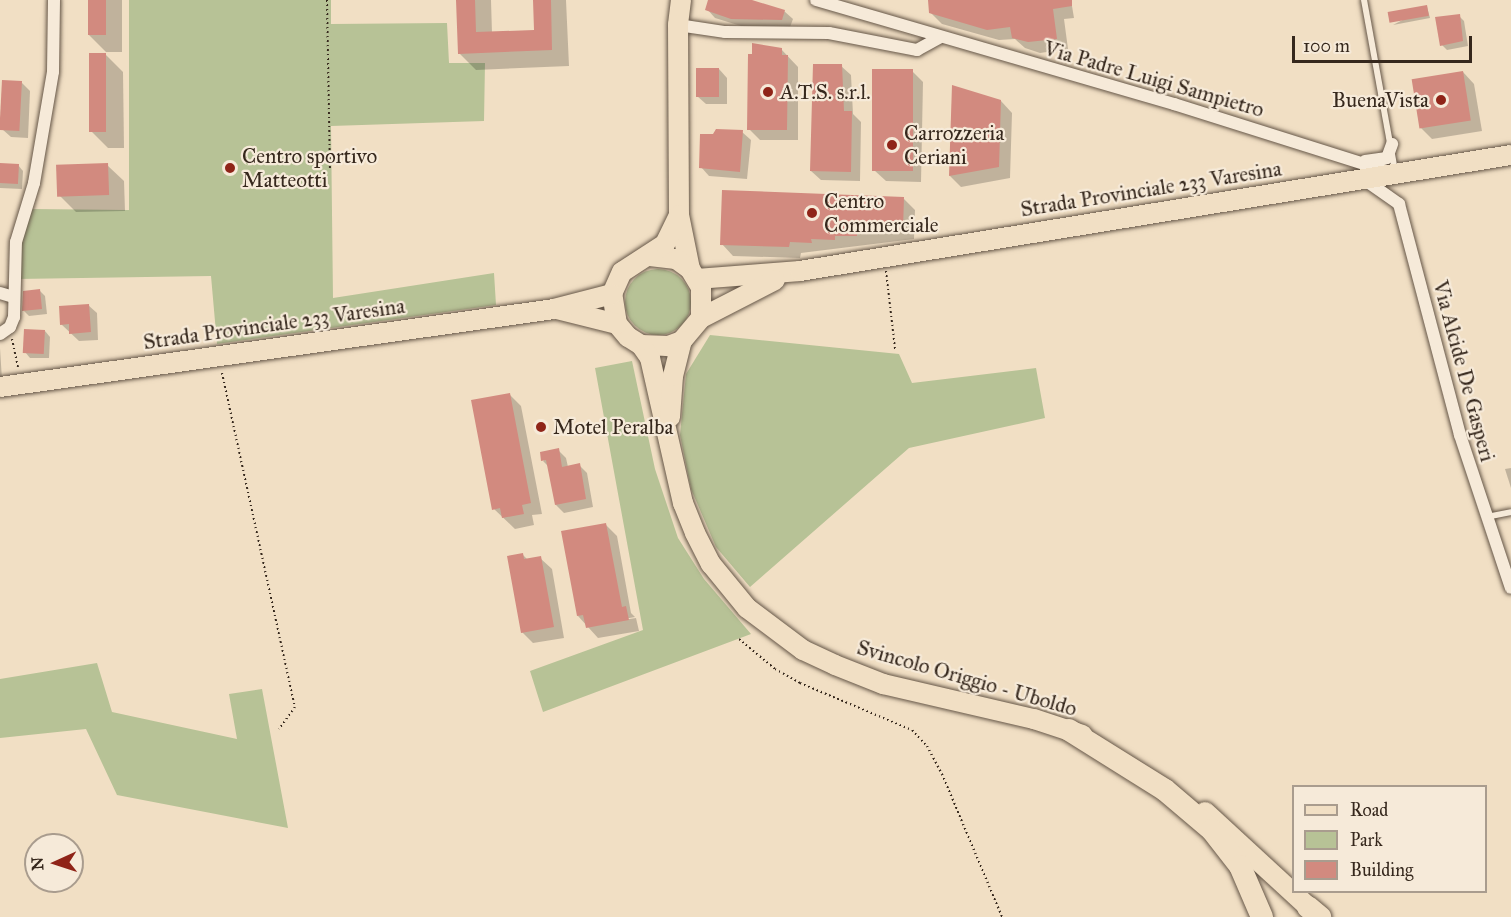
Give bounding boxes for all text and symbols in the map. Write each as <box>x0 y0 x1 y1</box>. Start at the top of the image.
scale bar <box>1295 24 1475 62</box>
street label: Via Padre Luigi Sampietro <box>1041 35 1267 123</box>
text: 100 m <box>1303 35 1350 57</box>
place label: A.T.S. s.r.l. <box>780 79 871 105</box>
marker: A.T.S. s.r.l. <box>761 85 775 99</box>
place label: BuenaVista <box>1332 87 1429 113</box>
marker: BuenaVista <box>1434 93 1448 107</box>
place label: Carrozzeria Ceriani <box>904 120 1004 170</box>
marker: Carrozzeria Ceriani <box>885 138 899 152</box>
place label: Centro sportivo Matteotti <box>242 143 377 193</box>
street label: Strada Provinciale 233 Varesina <box>1019 156 1283 222</box>
marker: Centro sportivo Matteotti <box>223 161 237 175</box>
place label: Centro Commerciale <box>824 188 939 238</box>
marker: Centro Commerciale <box>805 206 819 220</box>
street label: Via Alcide De Gasperi <box>1428 278 1500 464</box>
street label: Strada Provinciale 233 Varesina <box>142 293 406 355</box>
place label: Motel Peralba <box>553 414 673 440</box>
marker: Motel Peralba <box>534 420 548 434</box>
street label: Svincolo Origgio - Uboldo <box>854 635 1080 721</box>
legend <box>1292 785 1487 893</box>
text: Road <box>1350 799 1388 821</box>
text: Park <box>1350 829 1383 851</box>
north arrow <box>24 833 84 893</box>
text: N <box>28 857 47 871</box>
text: Building <box>1350 859 1413 881</box>

